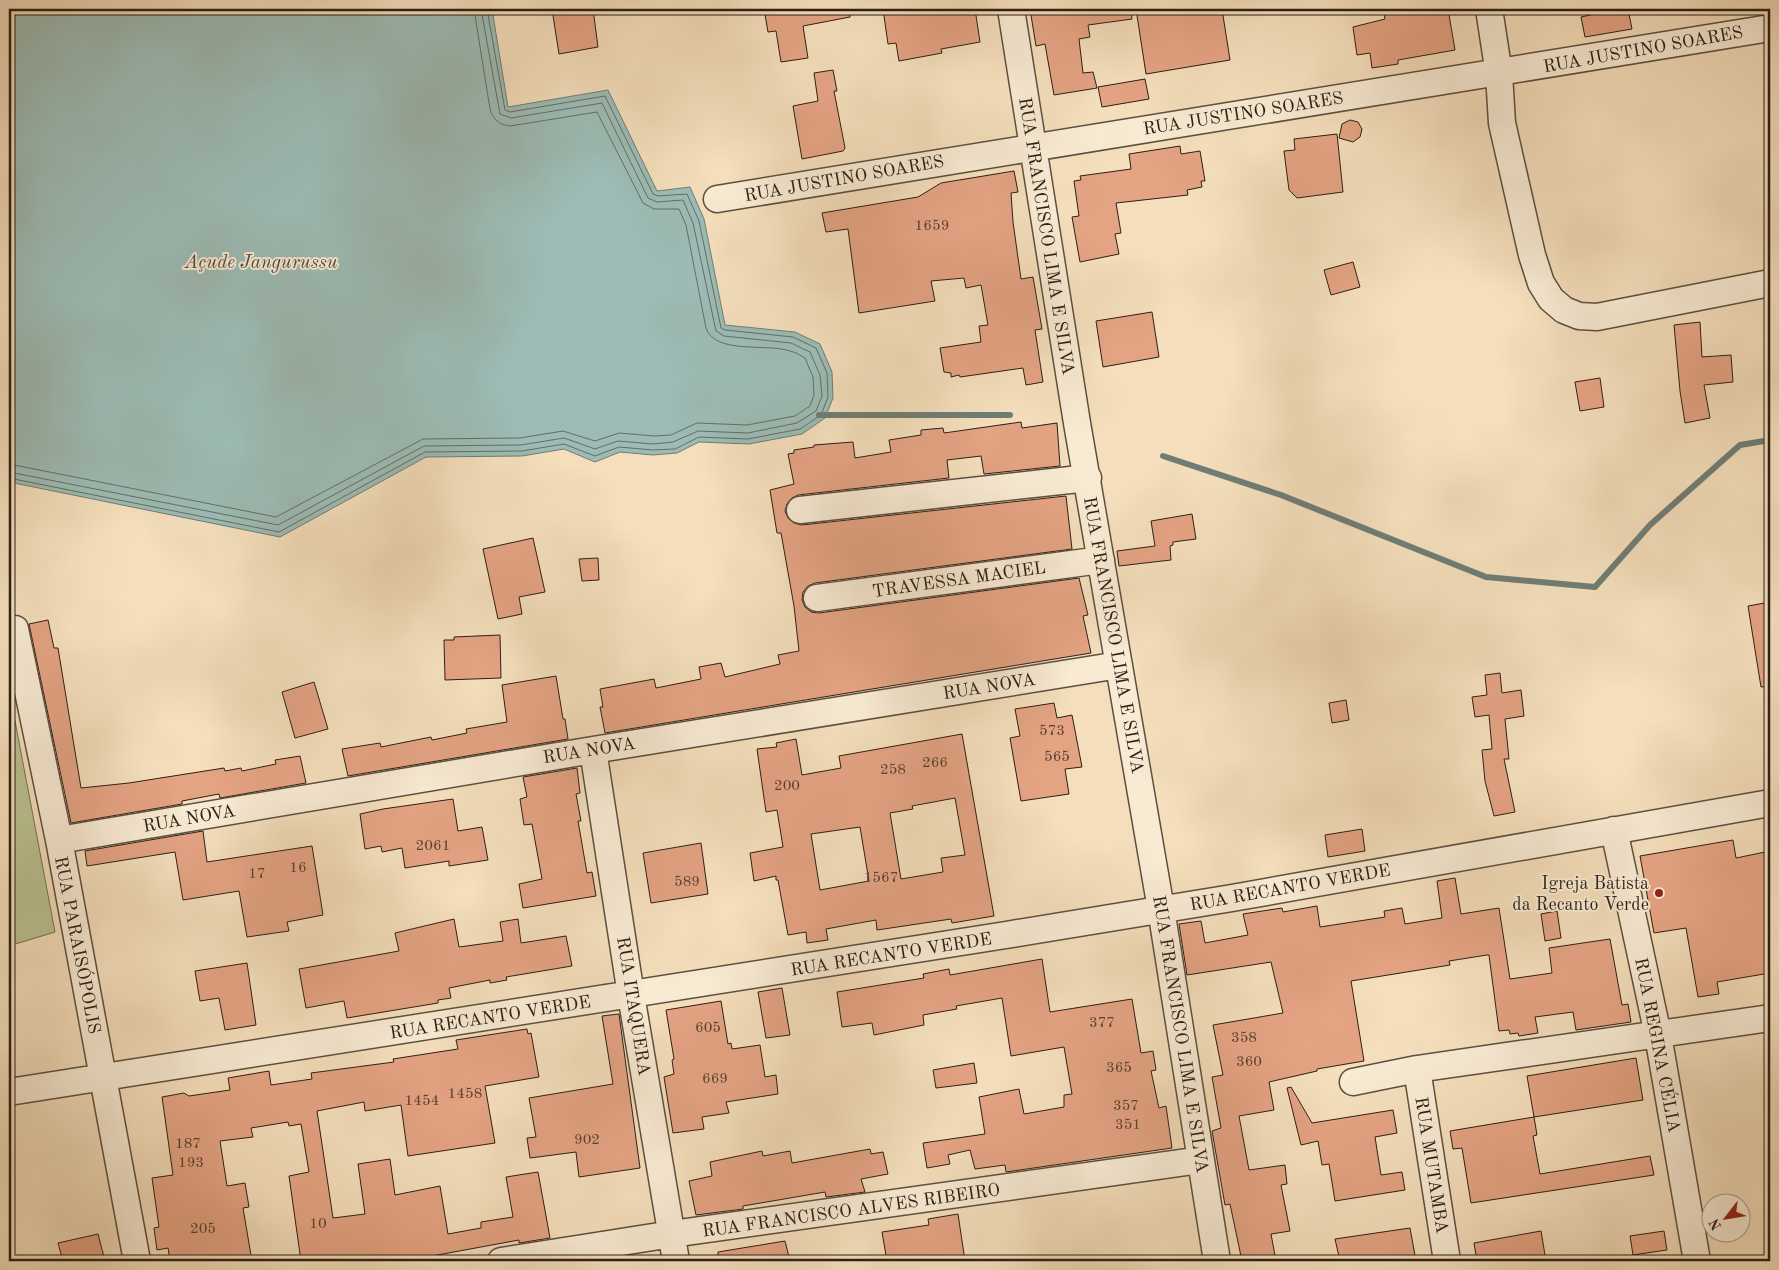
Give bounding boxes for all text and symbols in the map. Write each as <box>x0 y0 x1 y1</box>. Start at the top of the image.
street label: RUA JUSTINO SOARES <box>1542 24 1745 76</box>
street label: RUA JUSTINO SOARES <box>1142 89 1345 139</box>
street label: RUA FRANCISCO LIMA E SILVA <box>1015 96 1077 377</box>
street label: RUA JUSTINO SOARES <box>743 153 946 205</box>
house number: 1659 <box>915 219 949 234</box>
water label: Açude Jangurussu <box>183 254 338 273</box>
street label: RUA FRANCISCO LIMA E SILVA <box>1080 495 1146 775</box>
street label: TRAVESSA MACIEL <box>871 559 1047 601</box>
street label: RUA NOVA <box>942 671 1037 703</box>
house number: 573 <box>1039 724 1065 739</box>
street label: RUA NOVA <box>542 735 637 767</box>
house number: 565 <box>1044 750 1070 765</box>
house number: 266 <box>922 756 948 771</box>
house number: 258 <box>880 763 906 778</box>
house number: 200 <box>774 779 800 794</box>
street label: RUA NOVA <box>142 802 237 836</box>
house number: 2061 <box>416 839 450 854</box>
street label: RUA PARAISÓPOLIS <box>51 854 108 1036</box>
house number: 16 <box>289 861 307 876</box>
street label: RUA RECANTO VERDE <box>1188 861 1392 915</box>
house number: 17 <box>248 867 266 882</box>
house number: 1567 <box>864 871 898 886</box>
house number: 589 <box>674 875 700 890</box>
place label: Igreja Batista da Recanto Verde <box>1512 875 1649 914</box>
marker: Igreja Batista da Recanto Verde <box>1653 887 1665 899</box>
street label: RUA FRANCISCO LIMA E SILVA <box>1149 894 1211 1175</box>
street label: RUA RECANTO VERDE <box>789 930 993 980</box>
street label: RUA ITAQUERA <box>613 935 653 1077</box>
street label: RUA REGINA CÉLIA <box>1631 955 1687 1135</box>
street label: RUA RECANTO VERDE <box>388 993 592 1043</box>
house number: 377 <box>1089 1016 1115 1031</box>
house number: 605 <box>695 1021 721 1036</box>
house number: 358 <box>1231 1031 1257 1046</box>
house number: 360 <box>1236 1055 1262 1070</box>
house number: 365 <box>1106 1061 1132 1076</box>
house number: 669 <box>702 1072 728 1087</box>
house number: 1458 <box>448 1087 482 1102</box>
house number: 1454 <box>405 1094 439 1109</box>
street label: RUA MUTAMBA <box>1411 1096 1451 1235</box>
house number: 357 <box>1113 1099 1139 1114</box>
house number: 351 <box>1115 1118 1141 1133</box>
house number: 902 <box>574 1133 600 1148</box>
house number: 187 <box>175 1137 201 1152</box>
house number: 193 <box>178 1156 204 1171</box>
street label: RUA FRANCISCO ALVES RIBEIRO <box>701 1181 1001 1241</box>
north arrow <box>1702 1192 1752 1242</box>
text: N <box>1707 1216 1724 1232</box>
house number: 10 <box>309 1217 327 1232</box>
house number: 205 <box>190 1222 216 1237</box>

